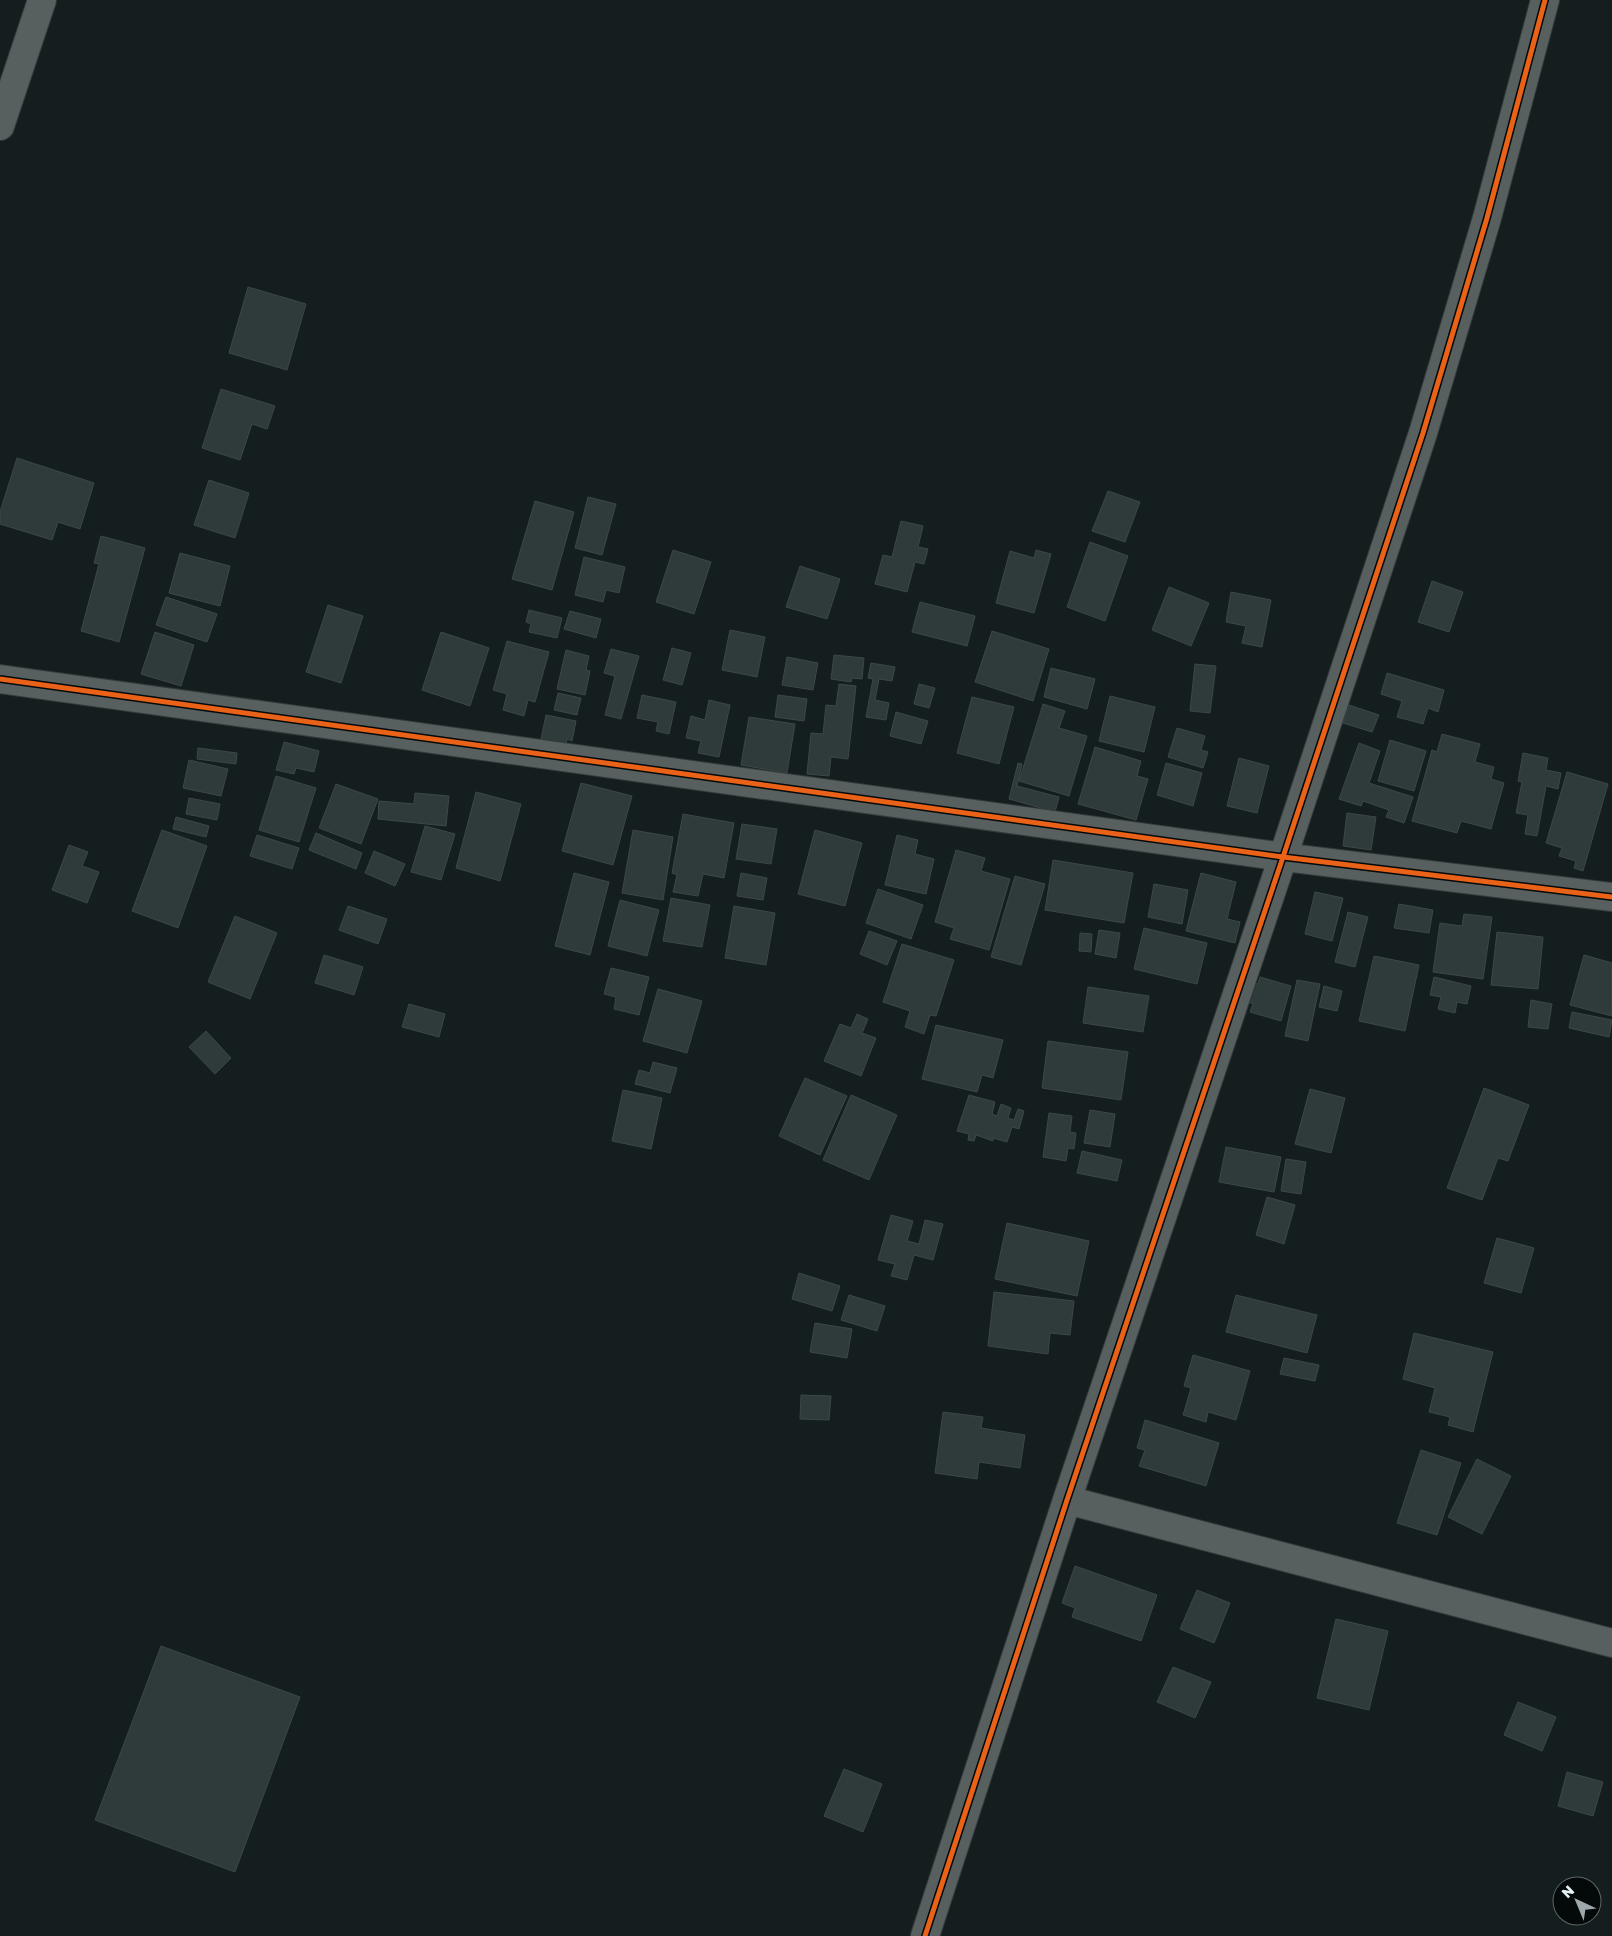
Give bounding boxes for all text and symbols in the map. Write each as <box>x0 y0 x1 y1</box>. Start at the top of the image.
north arrow <box>1552 1876 1602 1926</box>
text: N <box>1558 1881 1577 1901</box>

